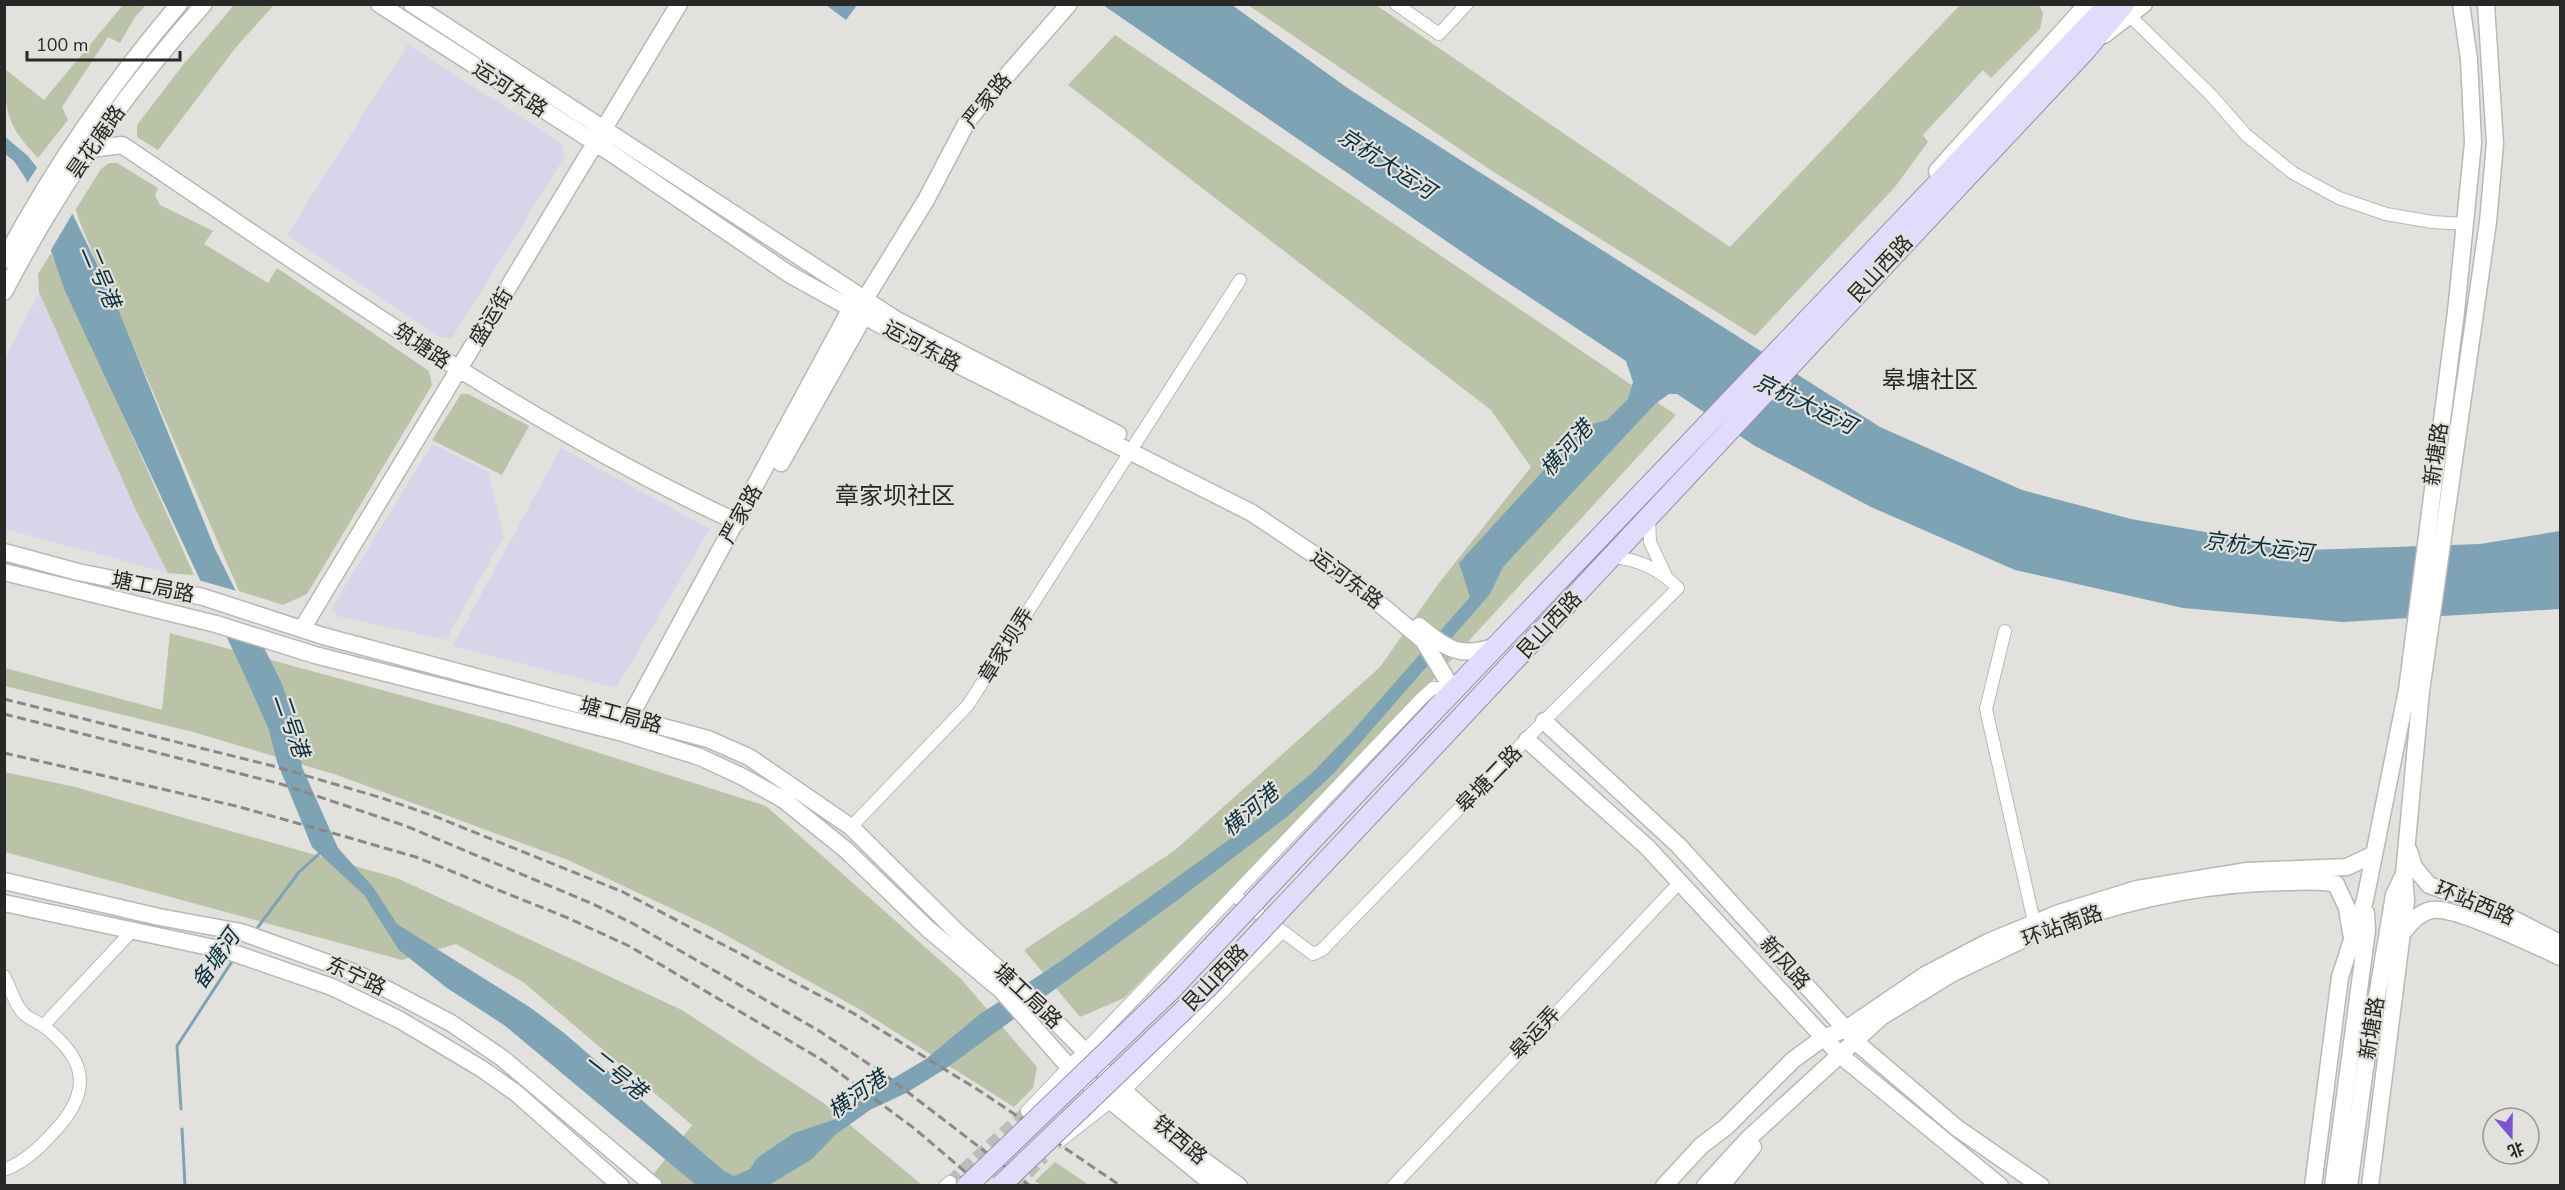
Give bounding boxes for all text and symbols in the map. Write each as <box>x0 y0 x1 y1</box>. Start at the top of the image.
scale bar <box>27 24 180 62</box>
text: 100 m <box>36 33 88 57</box>
street label: 运河东路 <box>467 54 553 124</box>
street label: 严家路 <box>956 67 1018 133</box>
street label: 昙花庵路 <box>60 100 132 184</box>
water label: 京杭大运河 <box>1332 121 1444 209</box>
street label: 艮山西路 <box>1841 229 1919 309</box>
water label: 二号港 <box>73 240 128 315</box>
street label: 盛运街 <box>463 283 519 351</box>
street label: 运河东路 <box>878 314 966 378</box>
street label: 筑塘路 <box>388 317 456 375</box>
district label: 皋塘社区 <box>1882 364 1978 396</box>
water label: 京杭大运河 <box>1749 366 1864 443</box>
water label: 横河港 <box>1534 412 1602 483</box>
street label: 新塘路 <box>2418 421 2454 487</box>
street label: 严家路 <box>713 480 769 548</box>
district label: 章家坝社区 <box>835 480 955 512</box>
water label: 京杭大运河 <box>2201 525 2318 569</box>
street label: 运河东路 <box>1305 543 1389 615</box>
street label: 塘工局路 <box>109 565 197 609</box>
street label: 艮山西路 <box>1510 585 1588 665</box>
street label: 章家坝弄 <box>972 602 1040 688</box>
water label: 二号港 <box>266 689 317 764</box>
street label: 塘工局路 <box>577 691 665 739</box>
street label: 皋塘二路 <box>1450 739 1528 819</box>
water label: 横河港 <box>1216 776 1288 843</box>
street label: 环站西路 <box>2431 874 2519 932</box>
street label: 环站南路 <box>2018 898 2106 954</box>
water label: 备塘河 <box>185 921 249 995</box>
street label: 新风路 <box>1754 930 1816 996</box>
street label: 艮山西路 <box>1176 938 1254 1018</box>
street label: 东宁路 <box>322 950 390 1002</box>
street label: 塘工局路 <box>988 957 1068 1035</box>
street label: 新塘路 <box>2353 995 2391 1061</box>
street label: 皋运弄 <box>1503 1000 1567 1066</box>
water label: 二号港 <box>582 1043 655 1109</box>
water label: 横河港 <box>822 1062 896 1126</box>
north arrow <box>2481 1106 2541 1166</box>
street label: 铁西路 <box>1147 1109 1213 1171</box>
text: 北 <box>2505 1136 2527 1162</box>

